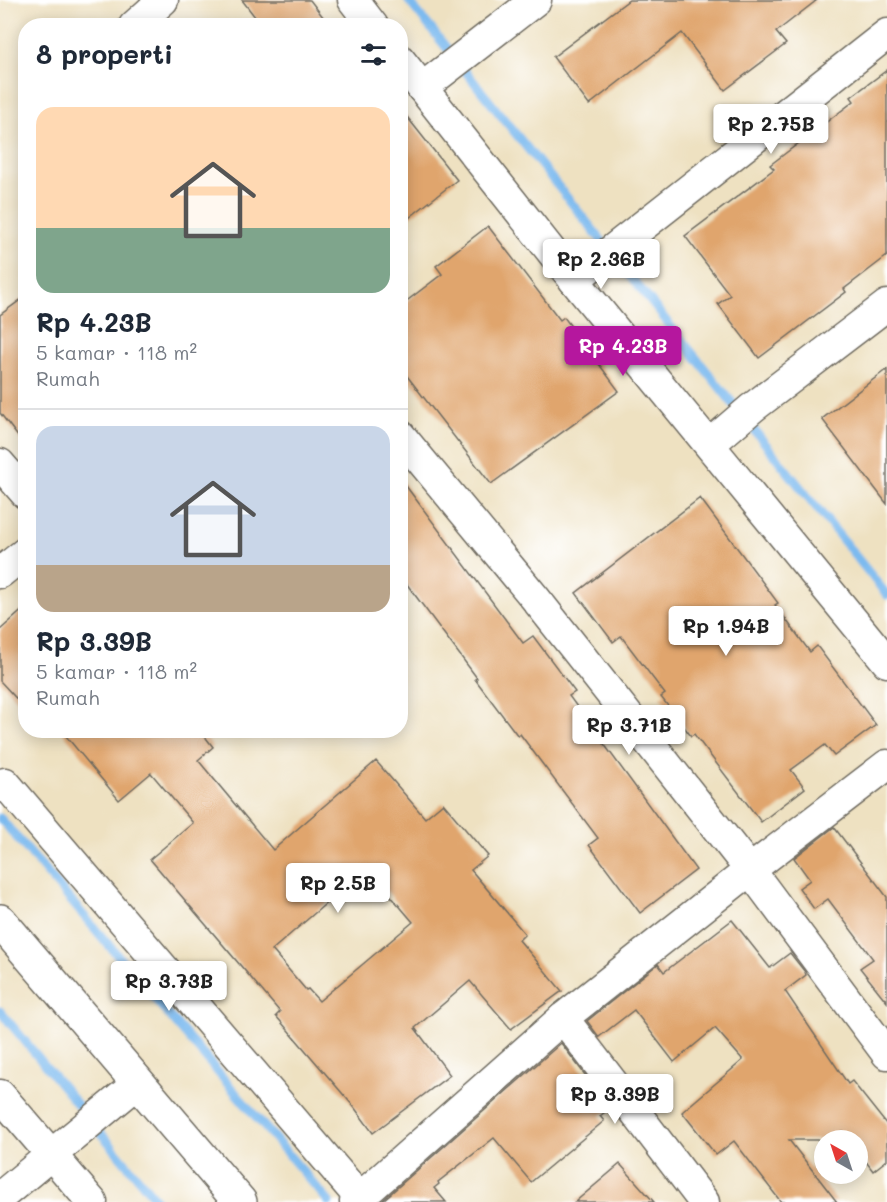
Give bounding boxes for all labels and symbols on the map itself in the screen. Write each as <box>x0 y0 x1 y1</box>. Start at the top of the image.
pin: Rp 2.75B <box>709 104 833 155</box>
pin: Rp 2.36B <box>539 239 663 290</box>
pin: Rp 4.23B <box>561 326 685 377</box>
pin: Rp 1.94B <box>664 606 788 657</box>
pin: Rp 3.71B <box>567 705 691 756</box>
pin: Rp 2.5B <box>283 863 393 914</box>
pin: Rp 3.73B <box>107 961 231 1012</box>
pin: Rp 3.39B <box>553 1074 677 1125</box>
north arrow <box>814 1130 868 1184</box>

